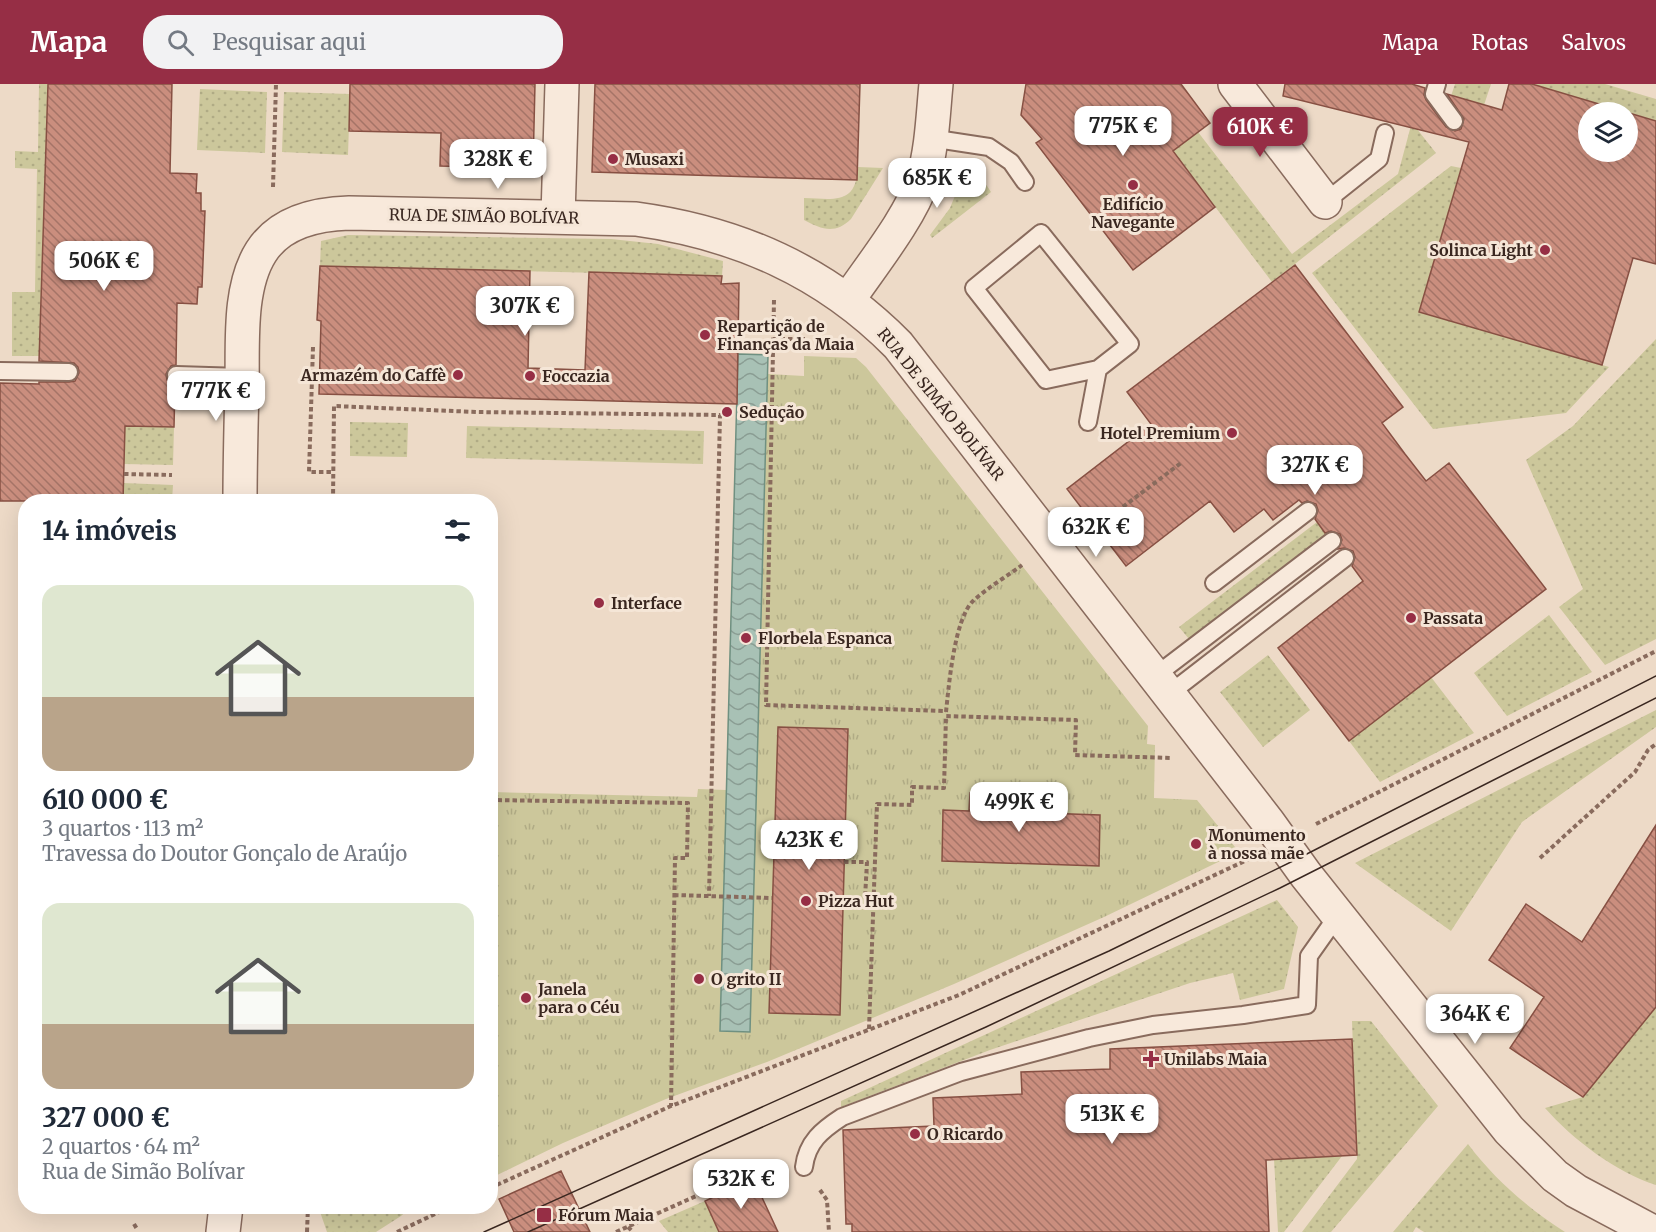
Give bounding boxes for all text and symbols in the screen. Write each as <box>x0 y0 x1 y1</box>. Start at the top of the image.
search box <box>143 15 563 69</box>
text: Mapa <box>30 24 107 60</box>
icon: search <box>164 26 197 59</box>
text: Pesquisar aqui <box>212 28 366 56</box>
text: Mapa <box>1382 29 1439 56</box>
text: Rotas <box>1472 29 1528 56</box>
text: Salvos <box>1561 29 1626 56</box>
map controls <box>1578 102 1638 162</box>
button: layers <box>1578 102 1638 162</box>
pin: 775K € <box>1074 106 1172 157</box>
pin: 610K € <box>1211 107 1309 158</box>
text: 775K € <box>1088 113 1158 138</box>
text: 610K € <box>1227 114 1293 139</box>
pin: 328K € <box>449 139 547 190</box>
text: 328K € <box>463 146 533 171</box>
place label: Musaxi <box>625 149 685 169</box>
marker: Musaxi <box>606 152 620 166</box>
pin: 685K € <box>888 158 986 209</box>
text: 685K € <box>902 165 972 190</box>
marker: Edifício Navegante <box>1126 178 1140 192</box>
place label: Edifício Navegante <box>1091 194 1175 232</box>
street label: RUA DE SIMÃO BOLÍVAR <box>389 204 580 228</box>
place label: Solinca Light <box>1429 240 1534 260</box>
pin: 506K € <box>55 241 153 292</box>
marker: Solinca Light <box>1538 243 1552 257</box>
text: 506K € <box>68 248 140 273</box>
pin: 307K € <box>476 286 574 337</box>
text: 307K € <box>490 293 560 318</box>
place label: Repartição de Finanças da Maia <box>717 316 854 354</box>
street label: RUA DE SIMÃO BOLÍVAR <box>873 324 1009 485</box>
marker: Repartição de Finanças da Maia <box>698 328 712 342</box>
place label: Armazém do Caffè <box>300 365 446 385</box>
place label: Foccazia <box>542 366 610 386</box>
marker: Armazém do Caffè <box>451 368 465 382</box>
marker: Foccazia <box>523 369 537 383</box>
pin: 777K € <box>167 371 265 422</box>
text: 777K € <box>181 378 251 403</box>
place label: Sedução <box>739 402 805 422</box>
marker: Sedução <box>720 405 734 419</box>
place label: Hotel Premium <box>1100 423 1220 443</box>
marker: Hotel Premium <box>1225 426 1239 440</box>
pin: 327K € <box>1266 445 1364 496</box>
text: 327K € <box>1281 452 1349 477</box>
pin: 632K € <box>1047 507 1145 558</box>
text: 14 imóveis <box>42 514 177 547</box>
icon: filters <box>441 514 474 547</box>
text: 632K € <box>1062 514 1130 539</box>
place label: Interface <box>611 593 682 613</box>
marker: Interface <box>592 596 606 610</box>
place label: Passata <box>1423 608 1483 628</box>
marker: Passata <box>1404 611 1418 625</box>
icon: home <box>204 624 312 732</box>
place label: Florbela Espanca <box>758 628 892 648</box>
marker: Florbela Espanca <box>739 631 753 645</box>
pin: 499K € <box>970 782 1068 833</box>
text: 610 000 € <box>42 783 168 816</box>
text: 499K € <box>984 789 1054 814</box>
text: 3 quartos · 113 m² <box>42 816 203 841</box>
pin: 423K € <box>760 820 858 871</box>
place label: Monumento à nossa mãe <box>1208 825 1306 863</box>
text: 423K € <box>775 827 843 852</box>
marker: Monumento à nossa mãe <box>1189 837 1203 851</box>
text: Travessa do Doutor Gonçalo de Araújo <box>42 841 407 866</box>
place label: Pizza Hut <box>818 891 895 911</box>
marker: Pizza Hut <box>799 894 813 908</box>
icon: home <box>204 942 312 1050</box>
place label: O grito II <box>711 969 782 989</box>
marker: O grito II <box>692 972 706 986</box>
place label: Janela para o Céu <box>537 979 620 1017</box>
marker: Janela para o Céu <box>519 991 533 1005</box>
pin: 364K € <box>1426 994 1524 1045</box>
text: 364K € <box>1440 1001 1510 1026</box>
place label: Unilabs Maia <box>1164 1049 1267 1069</box>
marker: Unilabs Maia <box>1142 1050 1160 1068</box>
pin: 513K € <box>1063 1094 1161 1145</box>
text: 327 000 € <box>42 1101 170 1134</box>
text: 513K € <box>1079 1101 1145 1126</box>
place label: O Ricardo <box>927 1124 1003 1144</box>
marker: O Ricardo <box>908 1127 922 1141</box>
text: 2 quartos · 64 m² <box>42 1134 200 1159</box>
text: Rua de Simão Bolívar <box>42 1159 245 1184</box>
pin: 532K € <box>692 1159 790 1210</box>
text: 532K € <box>707 1166 775 1191</box>
place label: Fórum Maia <box>558 1205 654 1225</box>
marker: Fórum Maia <box>535 1206 553 1224</box>

